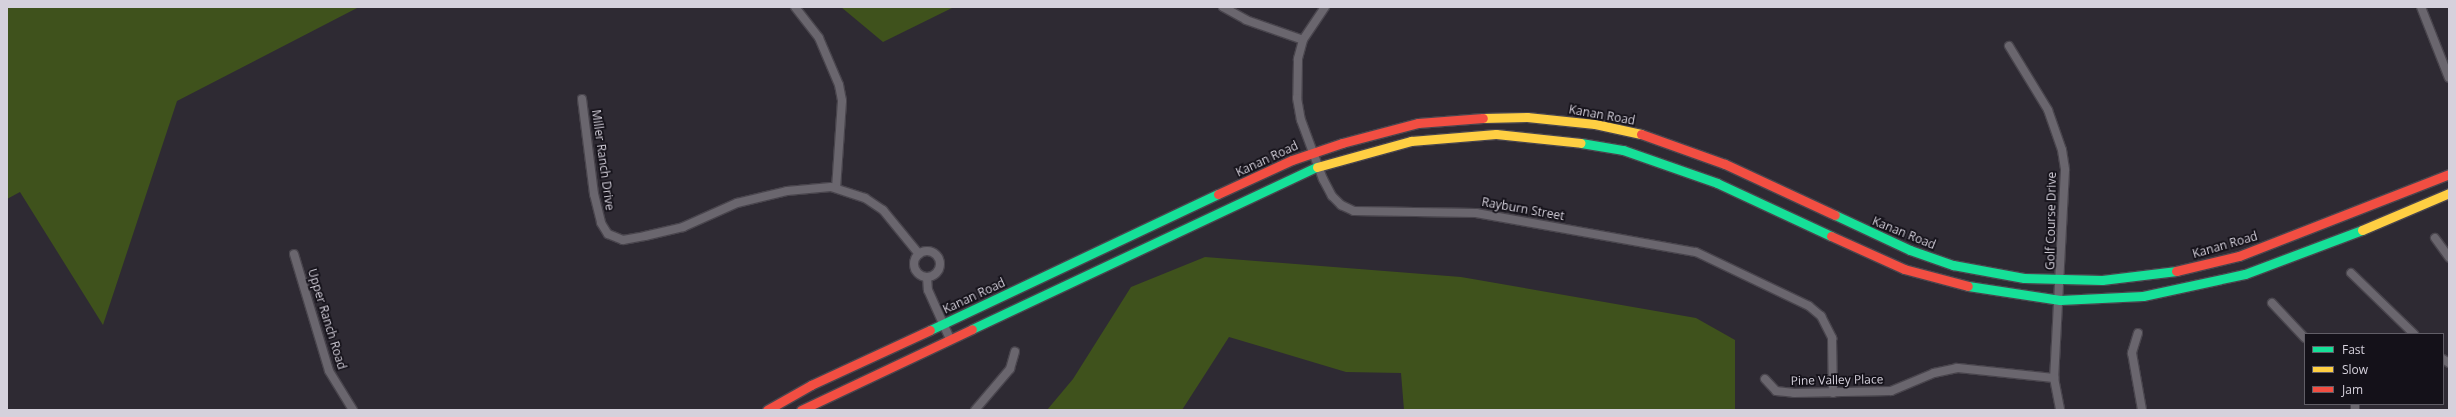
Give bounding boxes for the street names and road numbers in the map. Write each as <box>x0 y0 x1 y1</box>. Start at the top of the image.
street label: Kanan Road <box>1568 102 1636 128</box>
street label: Miller Ranch Drive <box>589 109 617 211</box>
street label: Kanan Road <box>1234 138 1300 180</box>
street label: Golf Course Drive <box>2043 172 2059 270</box>
street label: Rayburn Street <box>1481 195 1565 223</box>
street label: Kanan Road <box>1870 214 1938 252</box>
street label: Kanan Road <box>2191 229 2259 261</box>
street label: Upper Ranch Road <box>305 267 349 371</box>
street label: Kanan Road <box>941 275 1007 317</box>
street label: Pine Valley Place <box>1791 372 1883 388</box>

